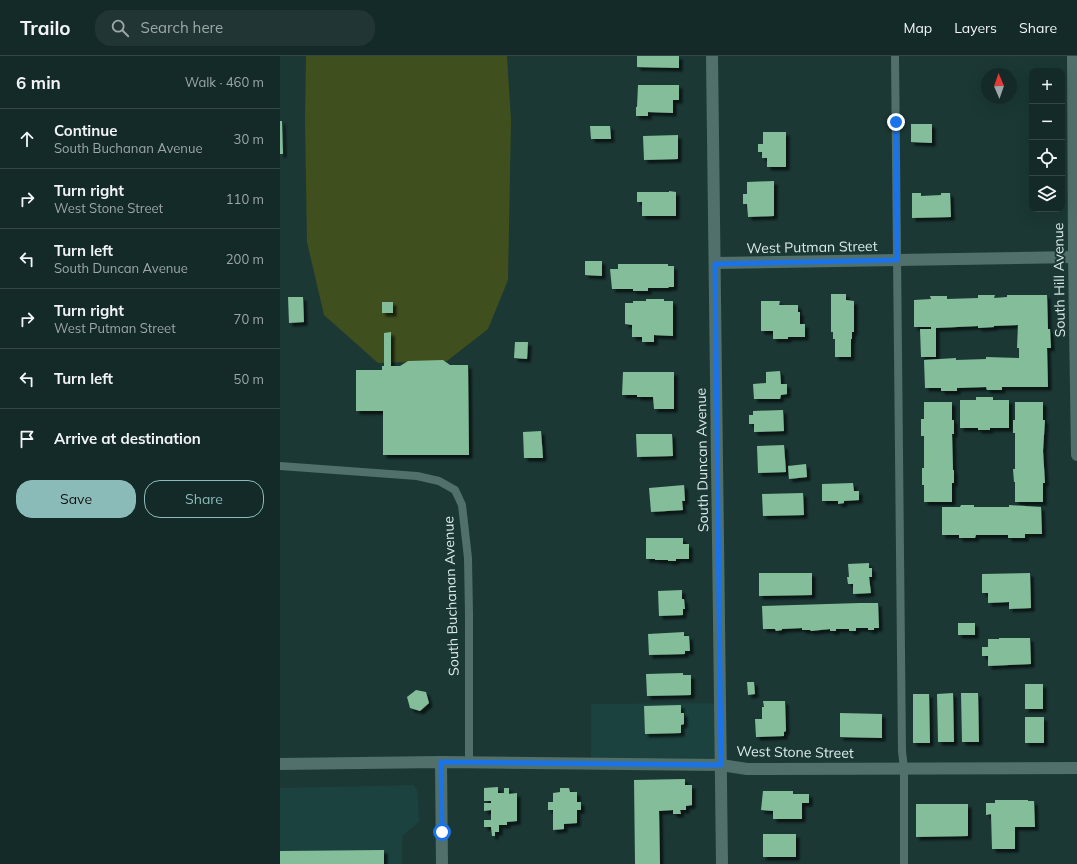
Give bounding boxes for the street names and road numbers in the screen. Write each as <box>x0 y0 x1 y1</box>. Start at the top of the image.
street label: South Hill Avenue <box>1049 223 1069 337</box>
street label: West Putman Street <box>746 237 878 257</box>
street label: South Duncan Avenue <box>692 388 712 532</box>
street label: South Buchanan Avenue <box>439 516 463 676</box>
street label: West Stone Street <box>736 742 854 762</box>

